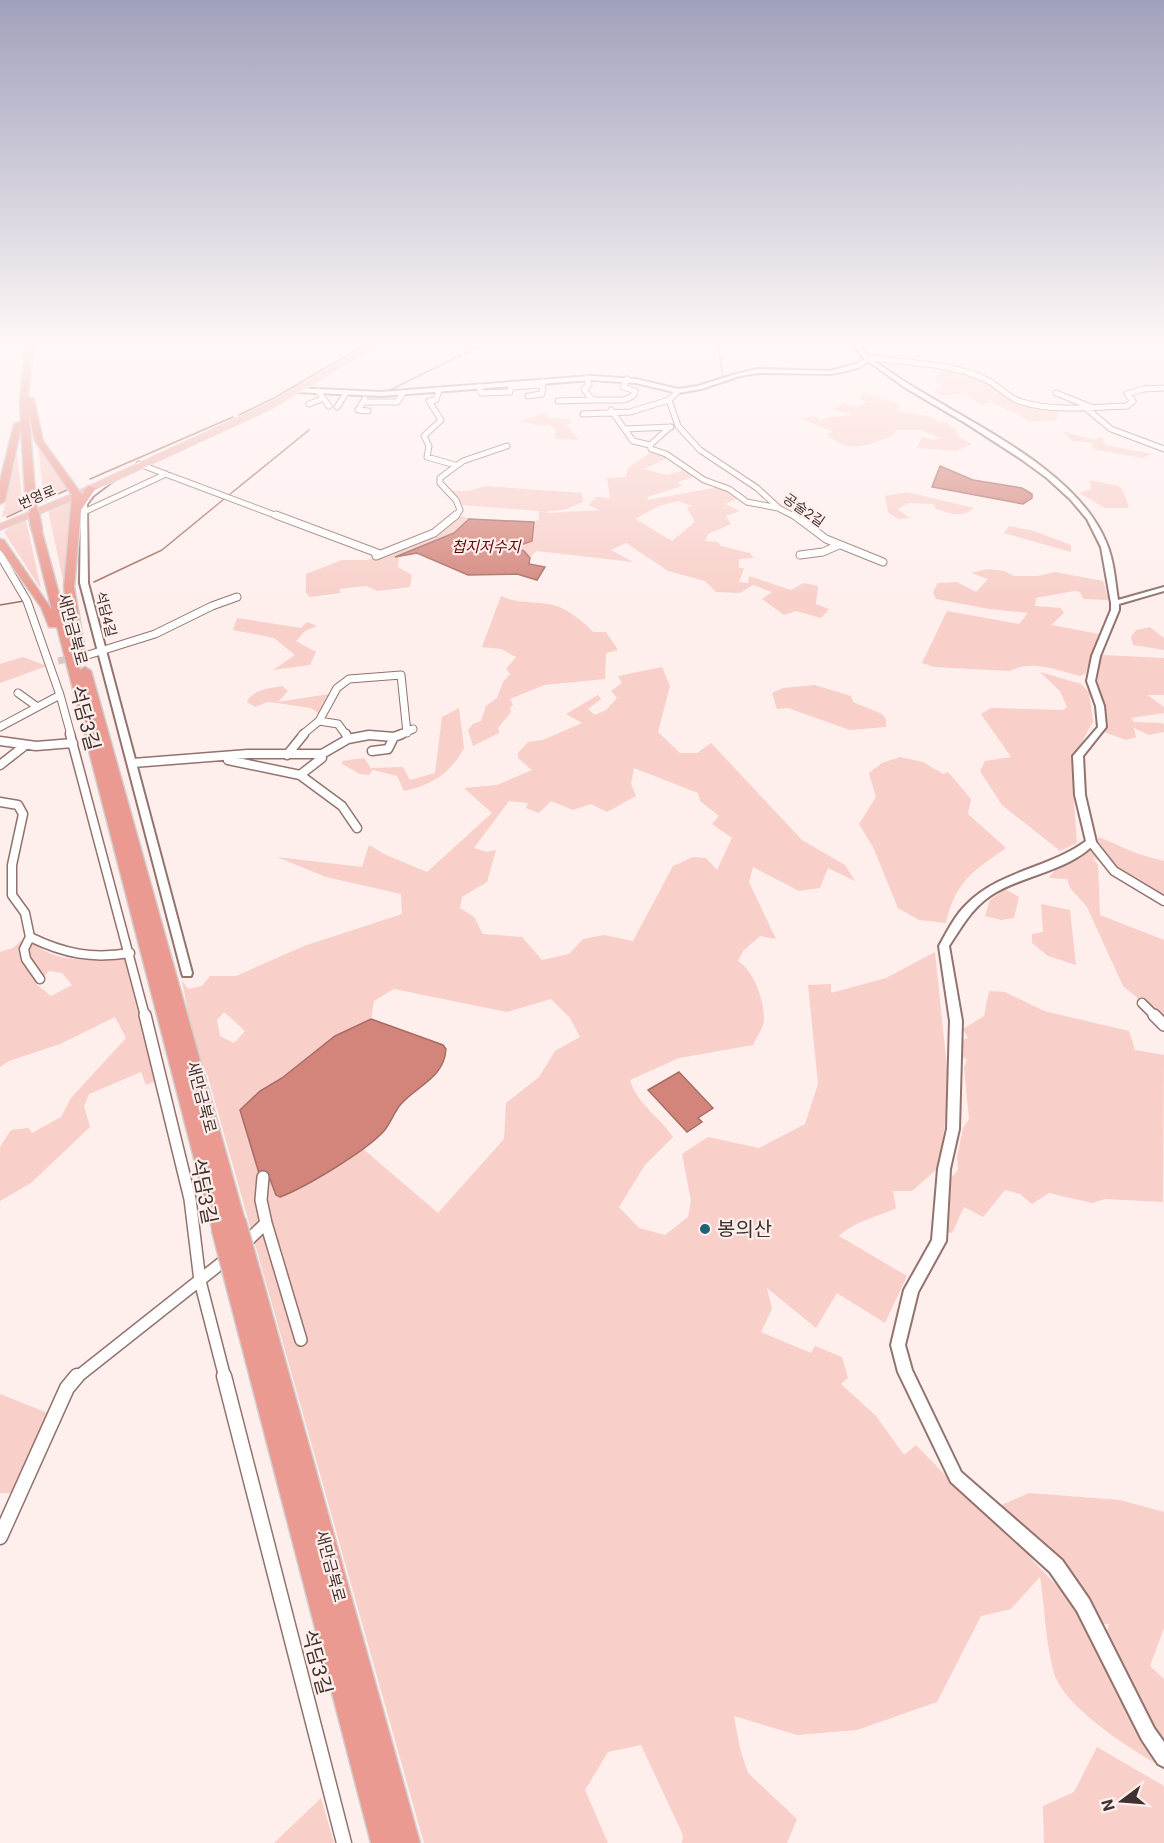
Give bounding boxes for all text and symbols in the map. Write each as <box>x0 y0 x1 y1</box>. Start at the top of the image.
street label: 번영로 <box>16 482 58 512</box>
street label: 공술2길 <box>780 490 828 530</box>
water label: 첩지저수지 <box>451 538 522 556</box>
street label: 석담4길 <box>93 589 119 639</box>
street label: 새만금북로 <box>54 591 91 667</box>
street label: 석담3길 <box>65 683 105 753</box>
street label: 새만금북로 <box>183 1059 220 1135</box>
street label: 석담3길 <box>186 1156 222 1226</box>
place label: 봉의산 <box>717 1217 772 1241</box>
marker: 봉의산 <box>698 1222 712 1236</box>
street label: 새만금북로 <box>312 1528 349 1604</box>
street label: 석담3길 <box>297 1627 337 1697</box>
north arrow <box>1092 1771 1152 1831</box>
text: N <box>1097 1797 1119 1813</box>

